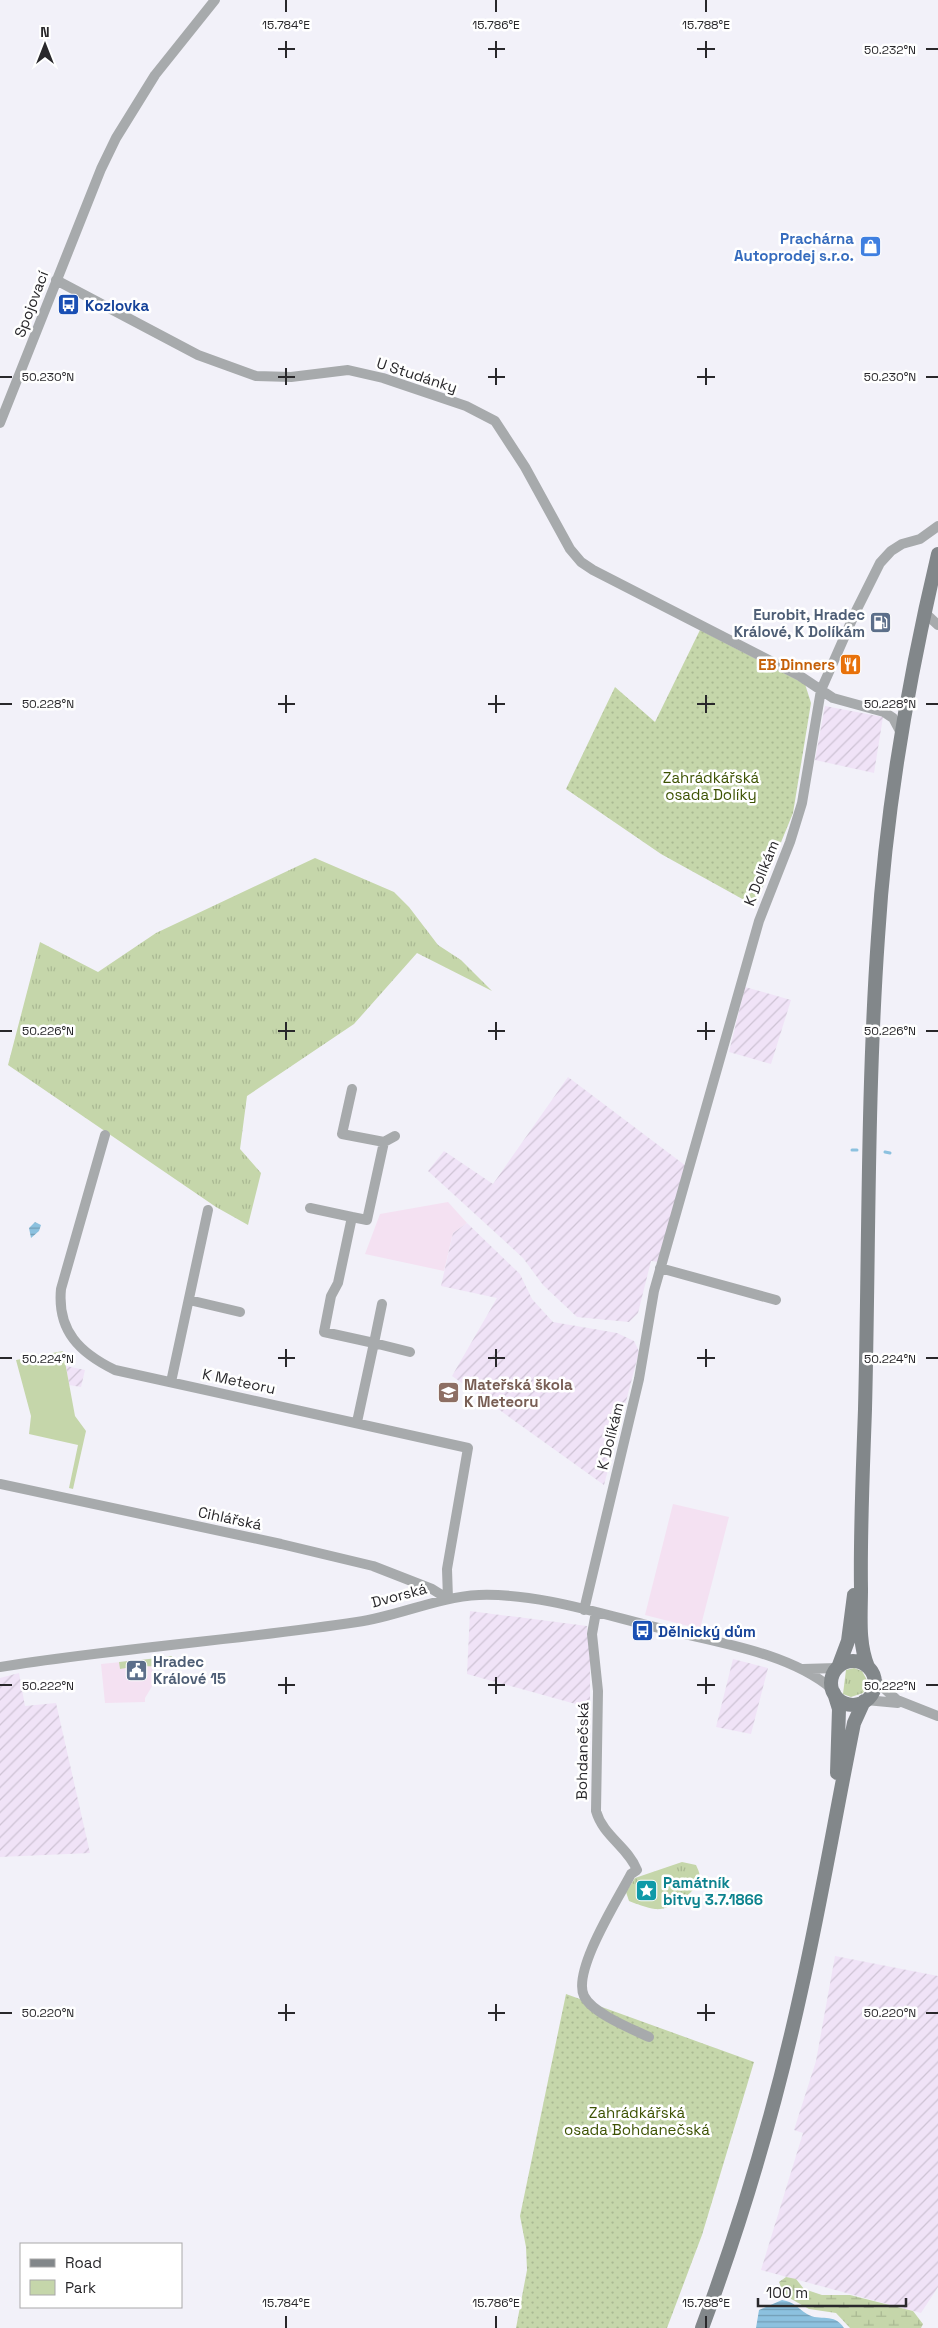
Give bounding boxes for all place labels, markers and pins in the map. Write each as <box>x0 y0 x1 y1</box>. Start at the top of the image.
place label: Prachárna Autoprodej s.r.o. <box>734 229 854 265</box>
shop icon: Prachárna Autoprodej s.r.o. <box>858 235 882 259</box>
bus stop icon: Kozlovka <box>57 293 81 317</box>
place label: Kozlovka <box>85 296 150 315</box>
place label: Eurobit, Hradec Králové, K Dolíkám <box>734 605 865 641</box>
fuel station icon: Eurobit, Hradec Králové, K Dolíkám <box>869 611 893 635</box>
restaurant icon: EB Dinners <box>839 652 863 676</box>
place label: EB Dinners <box>758 655 835 674</box>
place label: Mateřská škola K Meteoru <box>464 1375 573 1411</box>
school or university icon: Mateřská škola K Meteoru <box>436 1381 460 1405</box>
bus stop icon: Dělnický dům <box>630 1619 654 1643</box>
place label: Dělnický dům <box>658 1622 756 1641</box>
place label: Hradec Králové 15 <box>153 1652 226 1688</box>
public building icon: Hradec Králové 15 <box>125 1658 149 1682</box>
place label: Památník bitvy 3.7.1866 <box>663 1873 763 1909</box>
place icon: Památník bitvy 3.7.1866 <box>635 1879 659 1903</box>

